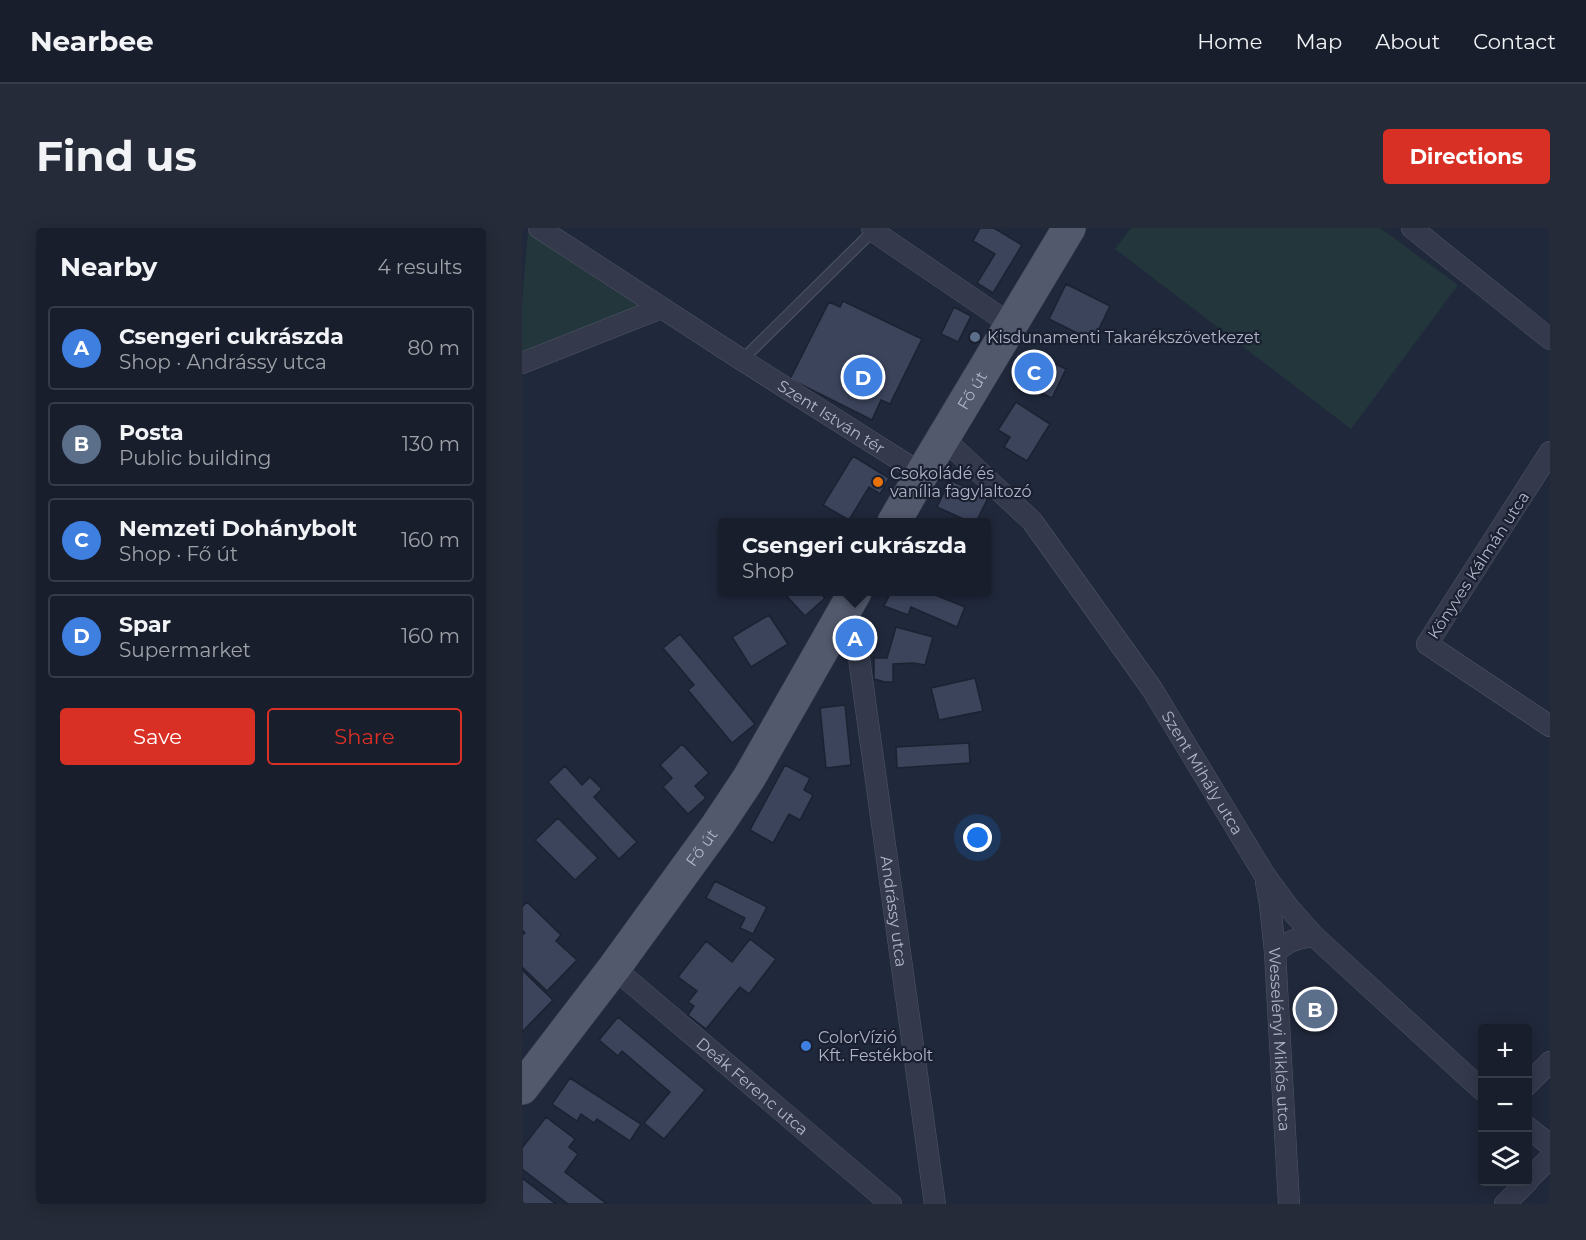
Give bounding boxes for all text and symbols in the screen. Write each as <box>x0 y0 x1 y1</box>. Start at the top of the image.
text: Nearbee <box>30 24 154 58</box>
text: Home <box>1197 29 1262 54</box>
text: Map <box>1295 29 1342 54</box>
text: About <box>1375 29 1440 54</box>
text: Contact <box>1473 29 1556 54</box>
button: Directions <box>1383 129 1550 184</box>
text: Find us <box>36 130 197 182</box>
text: Nearby <box>60 251 157 283</box>
text: 4 results <box>377 255 462 279</box>
text: Csengeri cukrászda <box>119 323 344 350</box>
place label: Kisdunamenti Takarékszövetkezet <box>987 328 1261 347</box>
marker: Kisdunamenti Takarékszövetkezet <box>968 330 982 344</box>
text: A <box>74 336 89 360</box>
text: 80 m <box>408 336 460 360</box>
text: Shop · Andrássy utca <box>119 350 327 374</box>
pin: C <box>1014 350 1054 394</box>
pin: D <box>844 354 882 400</box>
street label: Fő út <box>953 367 991 413</box>
street label: Szent István tér <box>774 376 888 458</box>
text: Posta <box>119 419 184 446</box>
text: B <box>74 432 89 456</box>
text: 130 m <box>402 432 460 456</box>
text: Public building <box>119 446 272 470</box>
place label: Csokoládé és vanília fagylaltozó <box>890 464 1032 501</box>
marker: Csokoládé és vanília fagylaltozó <box>871 475 885 489</box>
street label: Könyves Kálmán utca <box>1424 488 1533 643</box>
text: Nemzeti Dohánybolt <box>119 515 357 542</box>
popup <box>718 518 991 596</box>
text: C <box>74 528 89 552</box>
text: 160 m <box>401 528 460 552</box>
text: Csengeri cukrászda <box>742 532 967 559</box>
text: Shop · Fő út <box>119 542 238 566</box>
text: Shop <box>742 559 794 583</box>
text: Spar <box>119 611 171 638</box>
pin: A <box>836 616 874 660</box>
text: D <box>73 624 90 648</box>
text: 160 m <box>401 624 460 648</box>
text: Supermarket <box>119 638 251 662</box>
street label: Szent Mihály utca <box>1157 707 1247 838</box>
button: Save <box>60 708 255 765</box>
button: Share <box>267 708 462 765</box>
your location <box>963 823 992 852</box>
street label: Fő út <box>682 825 722 870</box>
street label: Andrássy utca <box>877 854 911 968</box>
street label: Wesselényi Miklós utca <box>1265 947 1294 1132</box>
pin: B <box>1296 986 1334 1032</box>
map controls <box>1478 1024 1532 1186</box>
button: + <box>1478 1024 1532 1078</box>
place label: ColorVízió Kft. Festékbolt <box>818 1028 934 1065</box>
street label: Deák Ferenc utca <box>692 1034 812 1139</box>
marker: ColorVízió Kft. Festékbolt <box>799 1039 813 1053</box>
button: − <box>1478 1078 1532 1132</box>
button: layers <box>1478 1132 1532 1186</box>

